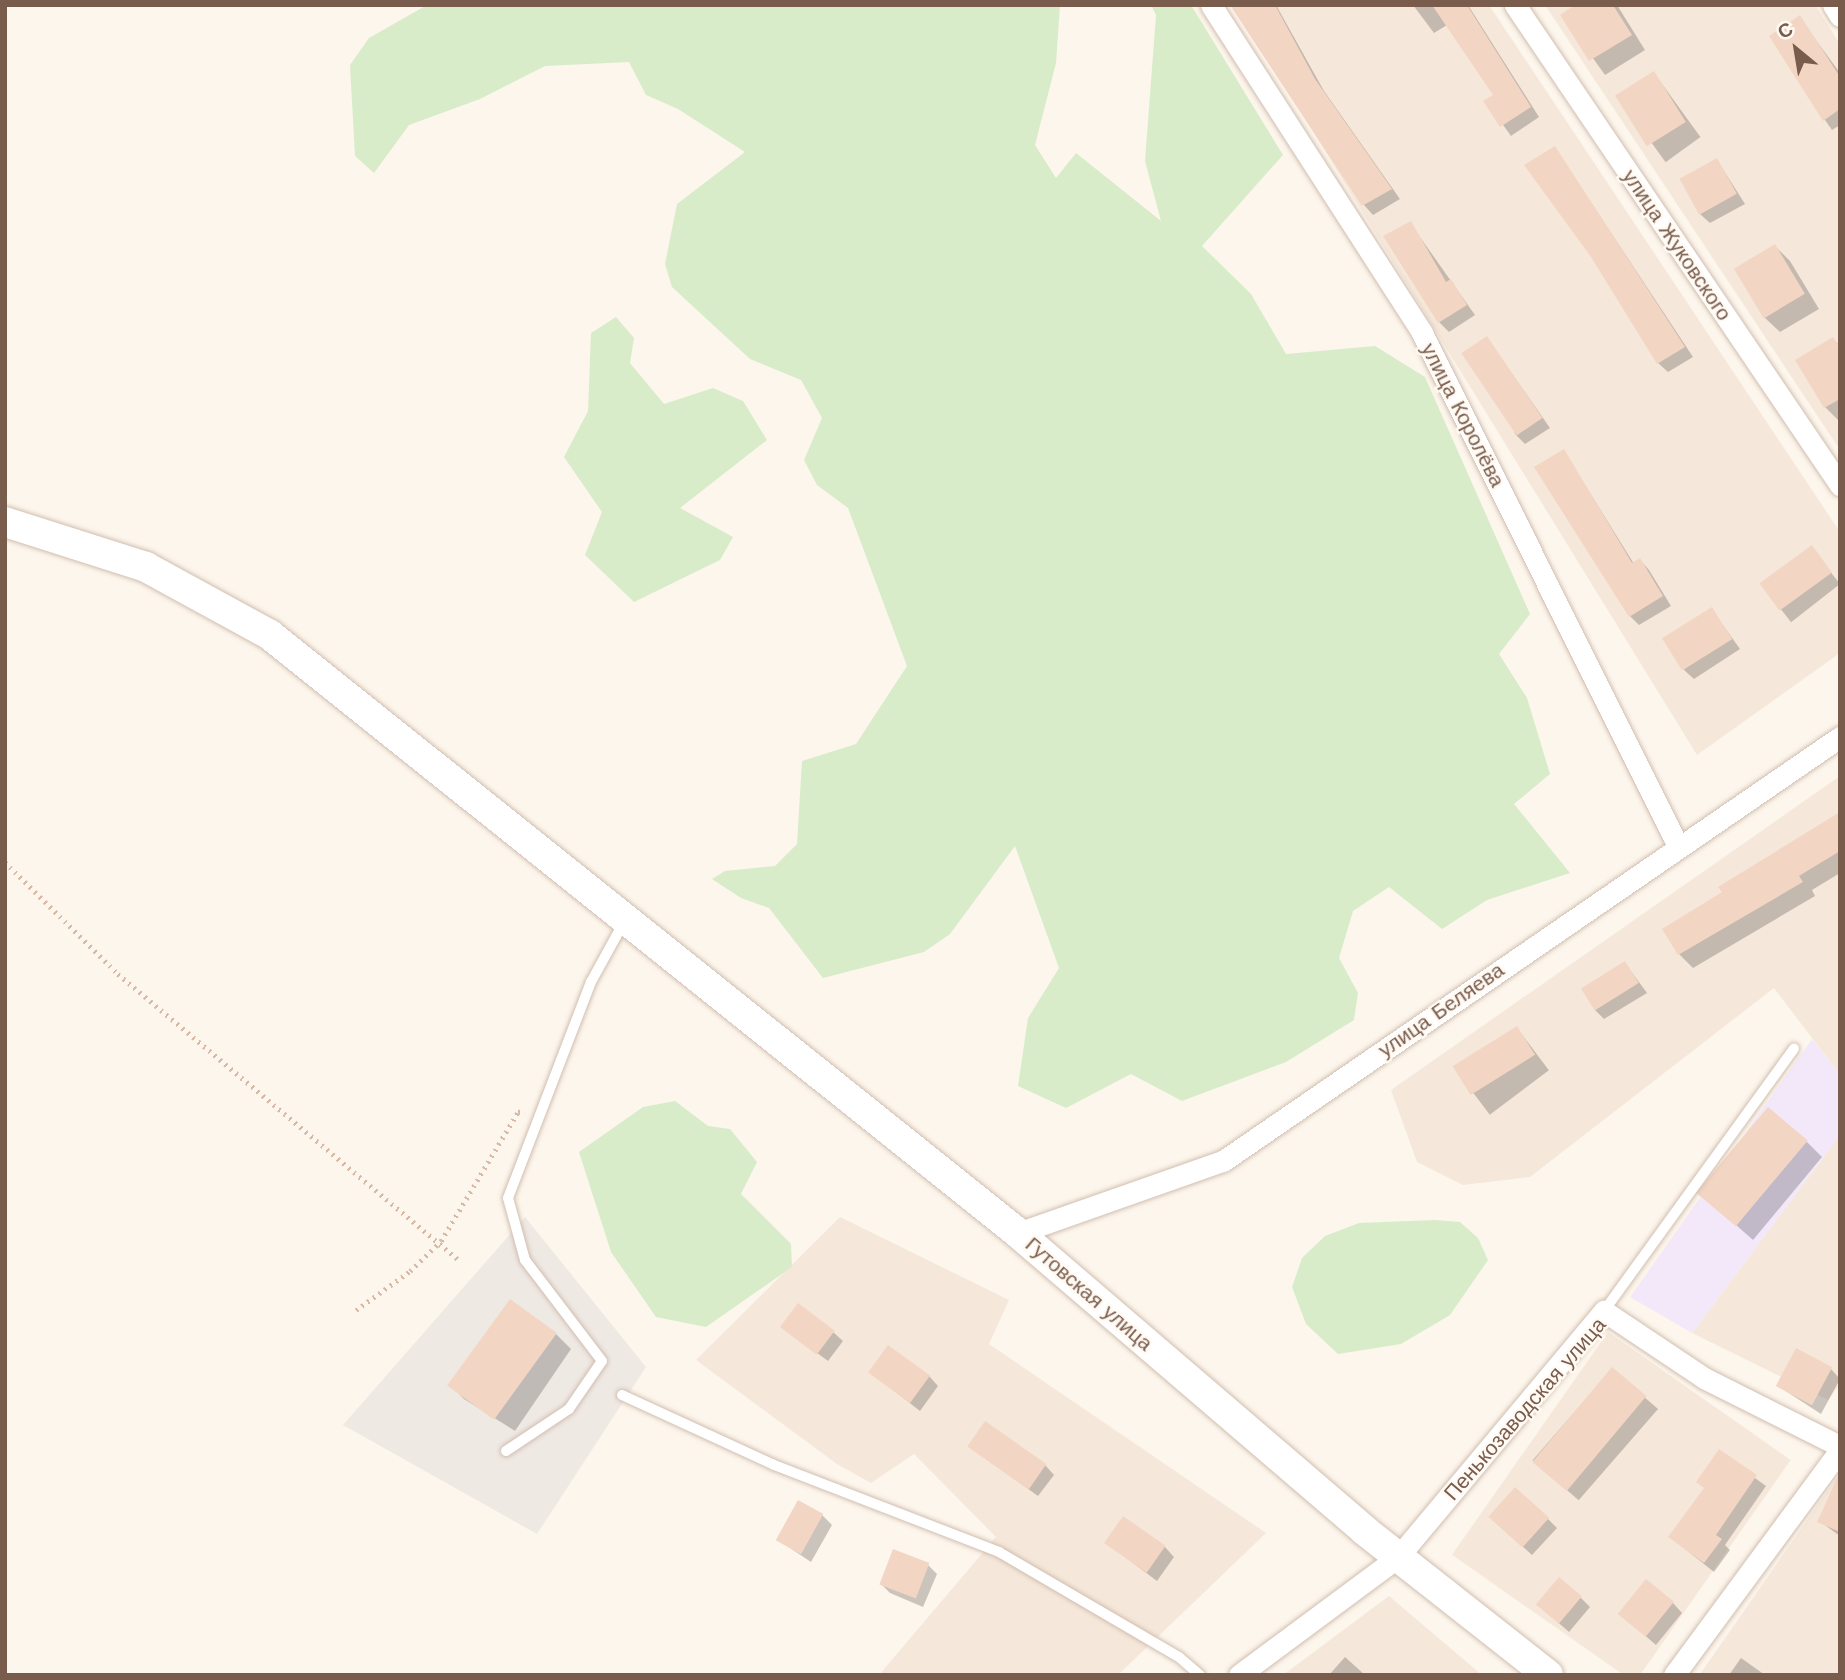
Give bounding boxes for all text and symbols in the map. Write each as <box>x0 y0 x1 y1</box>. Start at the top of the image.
north arrow <box>1761 14 1831 84</box>
text: С <box>1774 17 1797 44</box>
street label: улица Жуковского <box>1617 165 1737 325</box>
street label: улица Королёва <box>1416 339 1510 491</box>
street label: улица Беляева <box>1373 957 1509 1063</box>
street label: Гутовская улица <box>1020 1232 1158 1356</box>
street label: Пенькозаводская улица <box>1439 1312 1611 1506</box>

